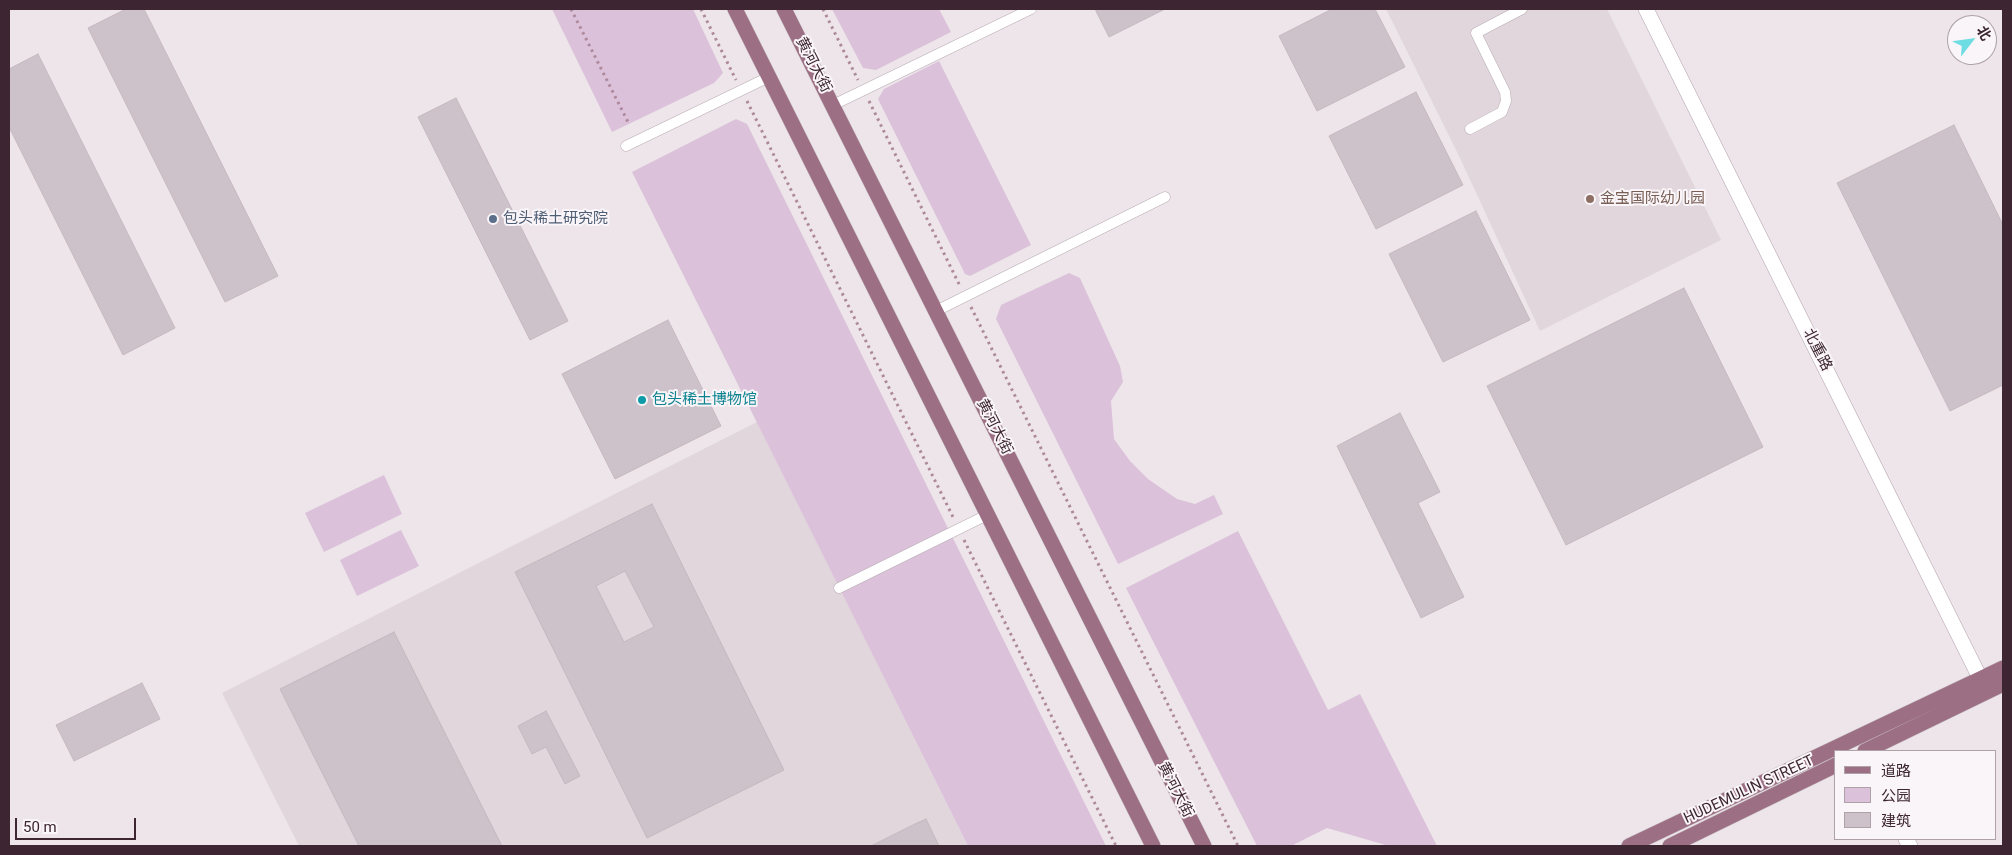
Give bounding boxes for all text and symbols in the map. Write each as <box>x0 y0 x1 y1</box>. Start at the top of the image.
north arrow <box>1947 15 1997 65</box>
text: 北 <box>1974 23 1995 43</box>
street label: 黄河大街 <box>791 34 835 96</box>
place label: 金宝国际幼儿园 <box>1600 190 1705 208</box>
marker: 金宝国际幼儿园 <box>1584 193 1596 205</box>
place label: 包头稀土研究院 <box>503 210 608 228</box>
marker: 包头稀土研究院 <box>487 213 499 225</box>
street label: 北重路 <box>1799 326 1835 374</box>
place label: 包头稀土博物馆 <box>652 391 757 409</box>
marker: 包头稀土博物馆 <box>636 394 648 406</box>
street label: 黄河大街 <box>972 396 1016 458</box>
legend <box>1834 750 1997 840</box>
street label: HUDEMULIN STREET <box>1681 752 1817 828</box>
street label: 黄河大街 <box>1153 759 1197 821</box>
text: 道路 <box>1881 762 1911 780</box>
text: 公园 <box>1881 787 1911 805</box>
scale bar <box>18 808 139 840</box>
text: 建筑 <box>1881 812 1911 830</box>
text: 50 m <box>23 818 57 836</box>

